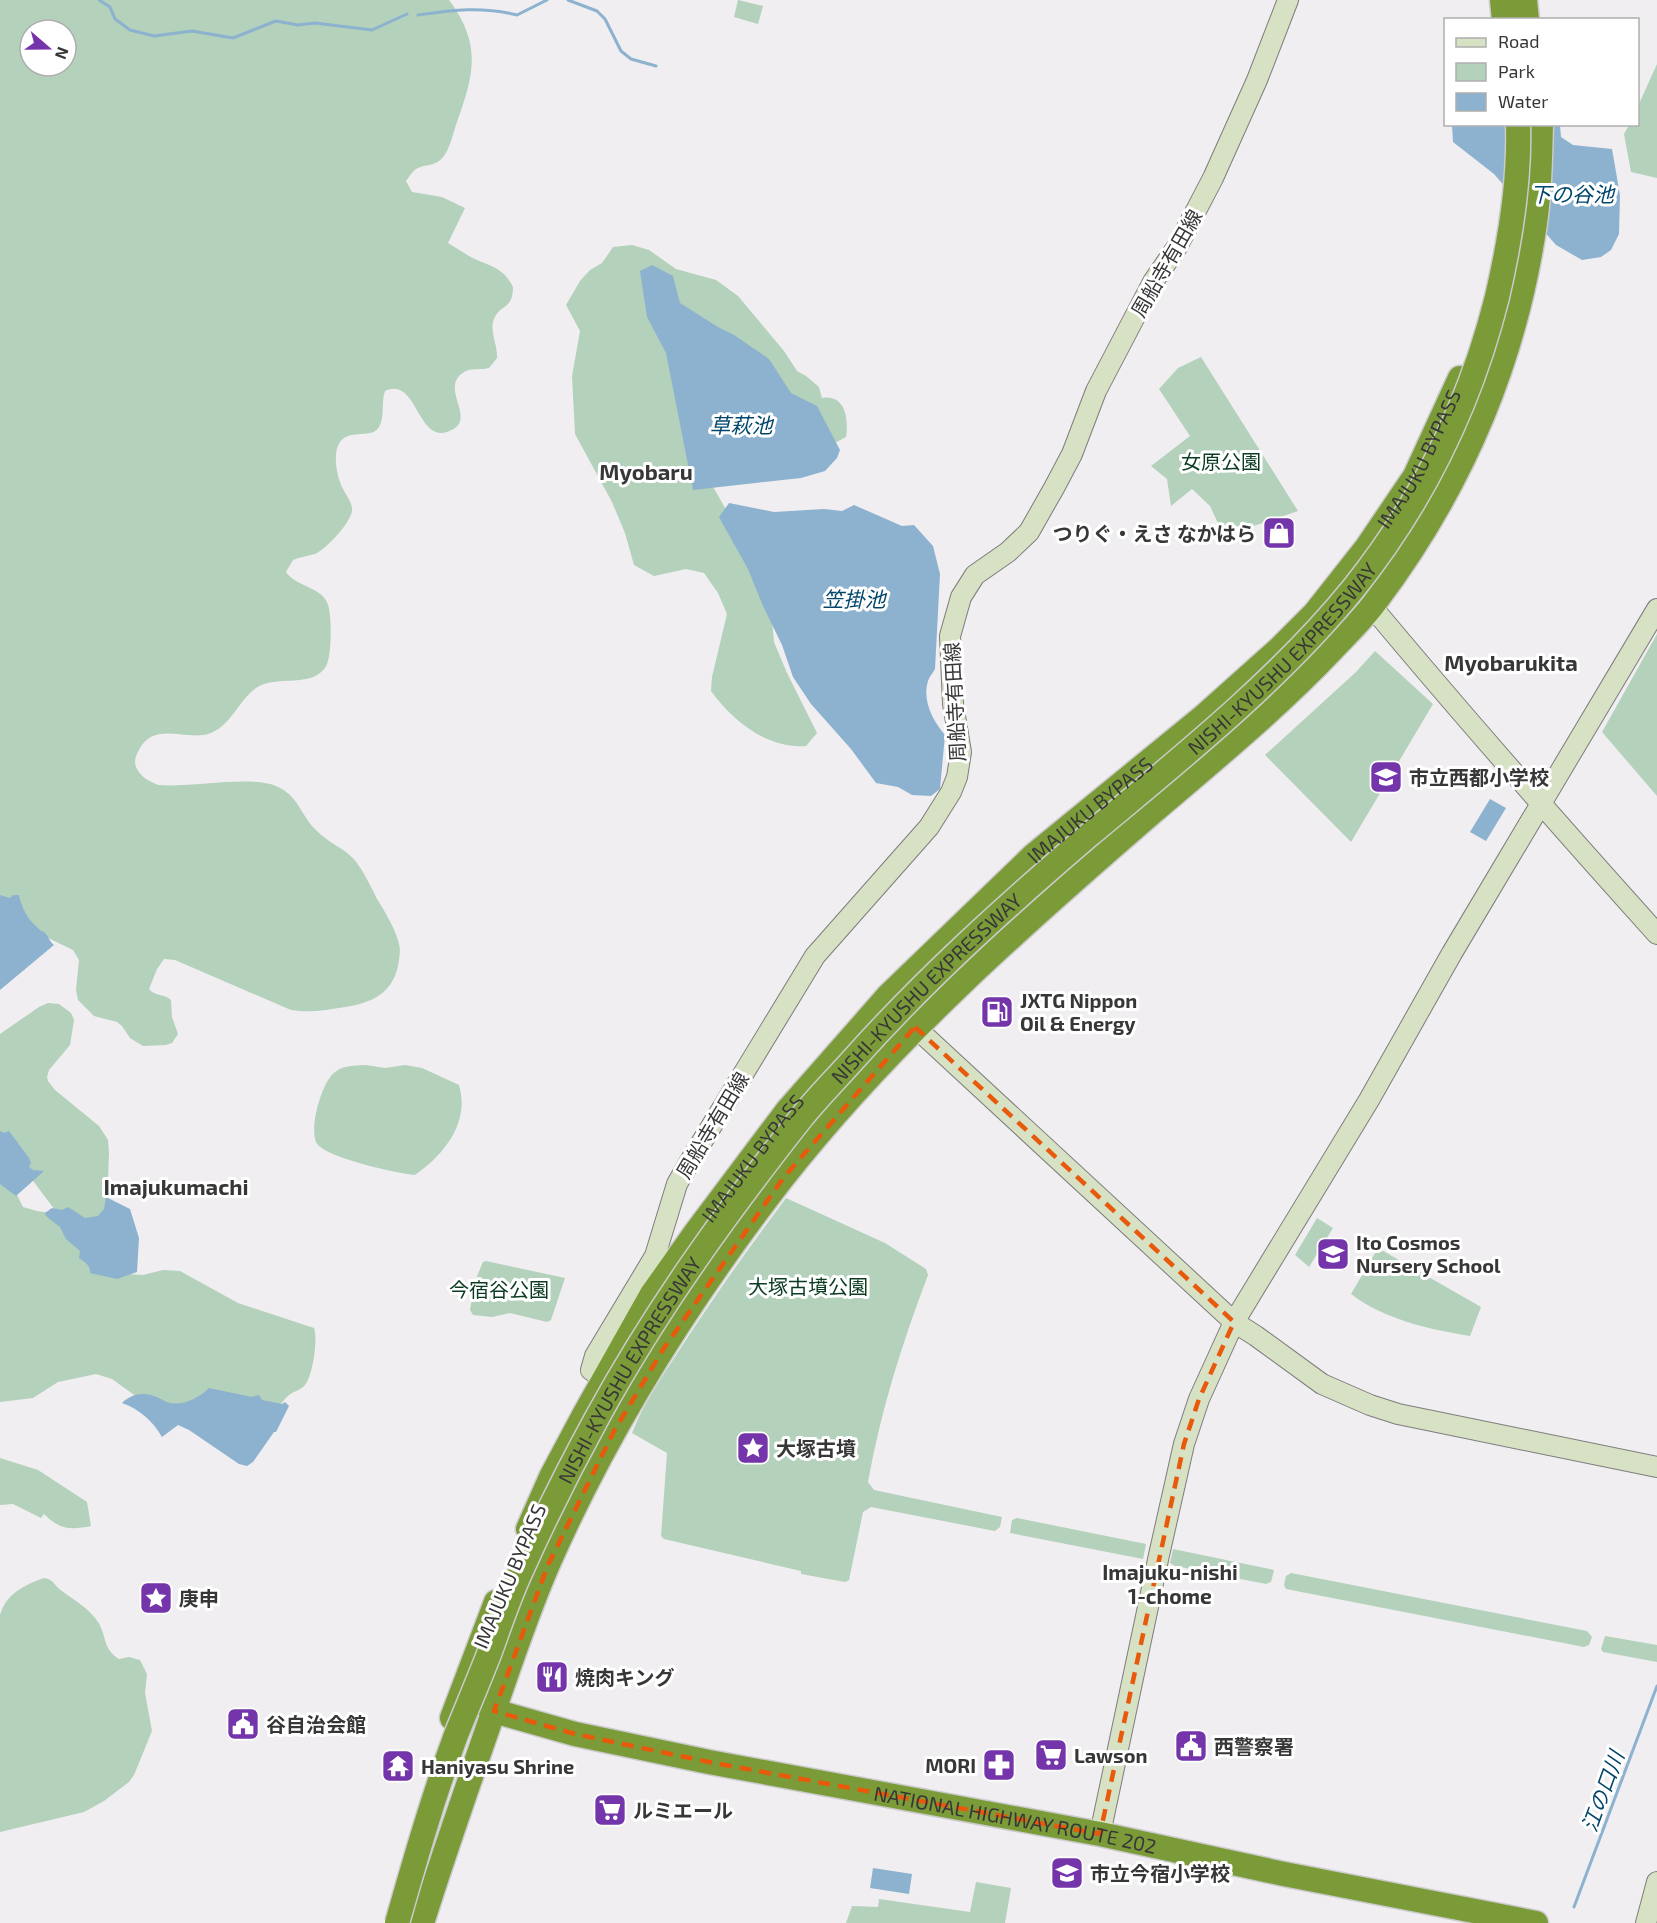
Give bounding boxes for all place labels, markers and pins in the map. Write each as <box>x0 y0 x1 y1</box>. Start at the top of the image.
shop icon: つりぐ・えさ なかはら <box>1261 515 1297 551</box>
place label: つりぐ・えさ なかはら <box>1052 521 1256 545</box>
school or university icon: 市立西都小学校 <box>1368 759 1404 795</box>
place label: 市立西都小学校 <box>1409 765 1549 789</box>
place label: JXTG Nippon Oil & Energy <box>1020 988 1137 1036</box>
fuel station icon: JXTG Nippon Oil & Energy <box>979 994 1015 1030</box>
place label: Ito Cosmos Nursery School <box>1356 1230 1501 1278</box>
school or university icon: Ito Cosmos Nursery School <box>1315 1236 1351 1272</box>
place icon: 大塚古墳 <box>735 1430 771 1466</box>
place label: 大塚古墳 <box>776 1436 856 1460</box>
place icon: 庚申 <box>138 1580 174 1616</box>
place label: 庚申 <box>179 1586 219 1610</box>
restaurant icon: 焼肉キング <box>534 1659 570 1695</box>
place label: 焼肉キング <box>575 1665 674 1689</box>
public building icon: 谷自治会館 <box>225 1706 261 1742</box>
place label: 谷自治会館 <box>266 1712 366 1736</box>
public building icon: 西警察署 <box>1173 1728 1209 1764</box>
place label: 西警察署 <box>1214 1734 1294 1758</box>
supermarket icon: Lawson <box>1033 1737 1069 1773</box>
place label: Lawson <box>1074 1743 1148 1767</box>
pharmacy icon: MORI <box>981 1747 1017 1783</box>
temple icon: Haniyasu Shrine <box>380 1748 416 1784</box>
place label: MORI <box>925 1753 976 1777</box>
place label: Haniyasu Shrine <box>421 1754 574 1779</box>
supermarket icon: ルミエール <box>592 1792 628 1828</box>
place label: ルミエール <box>633 1798 733 1822</box>
school or university icon: 市立今宿小学校 <box>1049 1855 1085 1891</box>
place label: 市立今宿小学校 <box>1090 1861 1230 1885</box>

